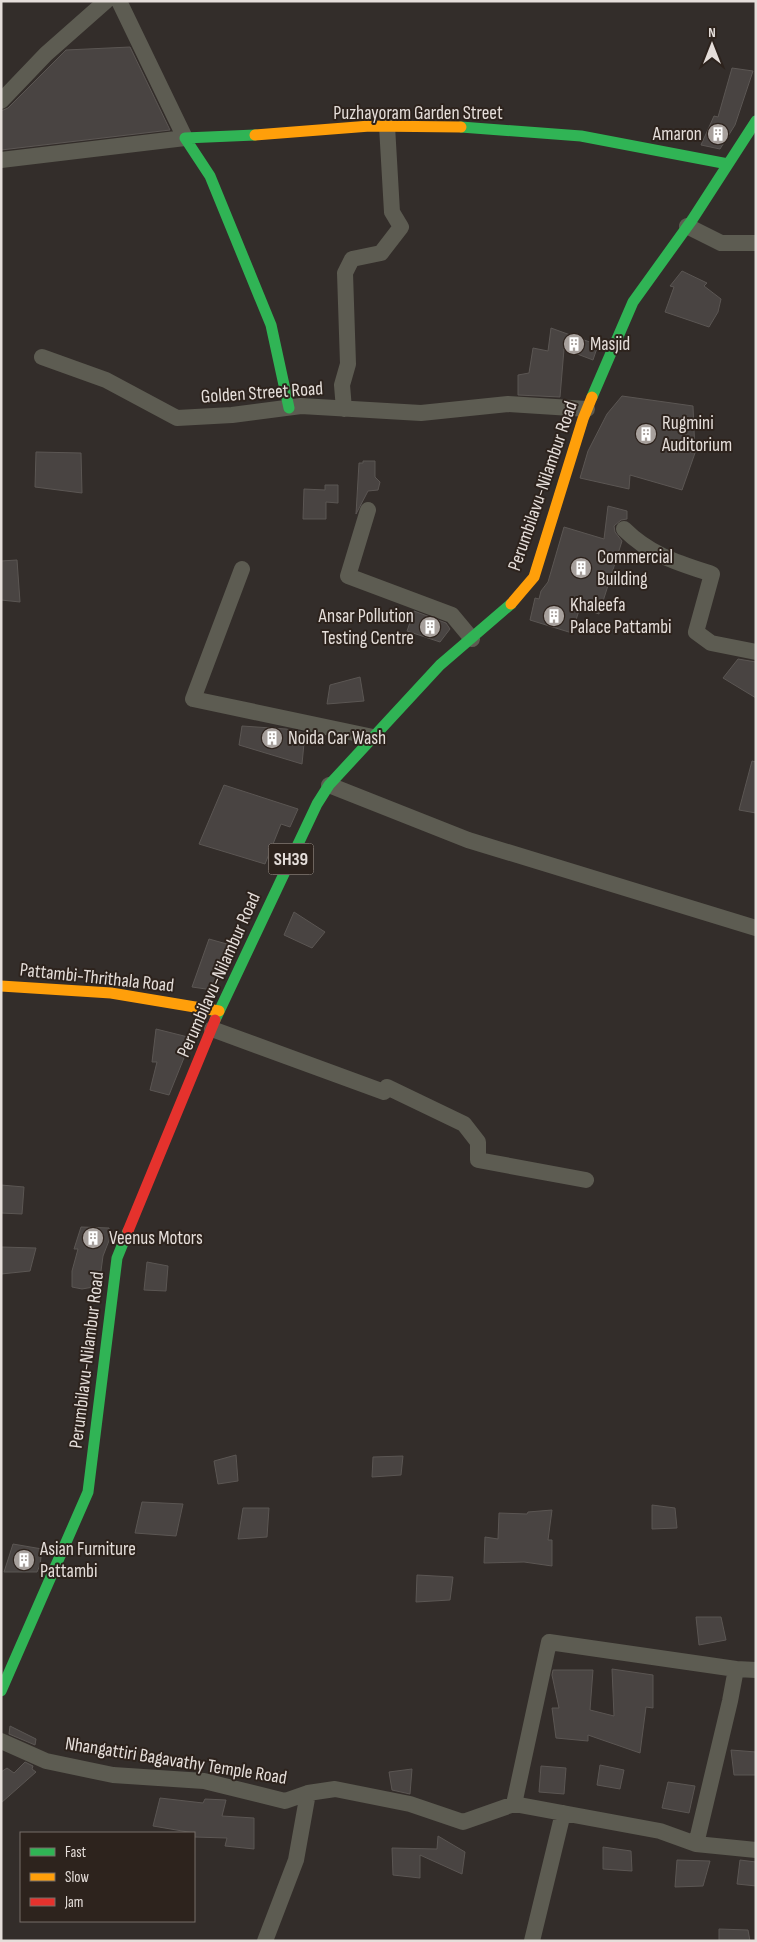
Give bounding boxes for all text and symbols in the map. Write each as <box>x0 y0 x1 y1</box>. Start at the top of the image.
north arrow <box>687 20 737 70</box>
text: N <box>708 24 716 41</box>
street label: Puzhayoram Garden Street <box>333 102 503 125</box>
building icon: Amaron <box>706 122 730 146</box>
place label: Amaron <box>652 123 702 146</box>
building icon: Masjid <box>562 332 586 356</box>
place label: Masjid <box>590 333 630 356</box>
street label: Golden Street Road <box>200 377 324 409</box>
street label: Perumbilavu-Nilambur Road <box>503 398 583 574</box>
place label: Rugmini Auditorium <box>661 412 732 457</box>
building icon: Rugmini Auditorium <box>634 422 658 446</box>
place label: Commercial Building <box>597 546 673 591</box>
building icon: Commercial Building <box>569 556 593 580</box>
place label: Khaleefa Palace Pattambi <box>570 594 672 639</box>
building icon: Khaleefa Palace Pattambi <box>542 604 566 628</box>
place label: Ansar Pollution Testing Centre <box>318 605 414 650</box>
building icon: Ansar Pollution Testing Centre <box>418 615 442 639</box>
building icon: Noida Car Wash <box>260 726 284 750</box>
place label: Noida Car Wash <box>288 727 386 750</box>
road number: SH39 <box>268 844 314 874</box>
street label: Perumbilavu-Nilambur Road <box>172 889 266 1061</box>
street label: Pattambi-Thrithala Road <box>19 958 175 998</box>
building icon: Veenus Motors <box>81 1226 105 1250</box>
place label: Veenus Motors <box>109 1227 203 1250</box>
street label: Perumbilavu-Nilambur Road <box>65 1270 109 1450</box>
place label: Asian Furniture Pattambi <box>39 1538 136 1583</box>
building icon: Asian Furniture Pattambi <box>12 1548 36 1572</box>
street label: Nhangattiri Bagavathy Temple Road <box>64 1732 288 1790</box>
legend <box>20 1832 195 1922</box>
text: Fast <box>65 1843 87 1862</box>
text: Slow <box>65 1868 89 1887</box>
text: Jam <box>64 1893 83 1912</box>

